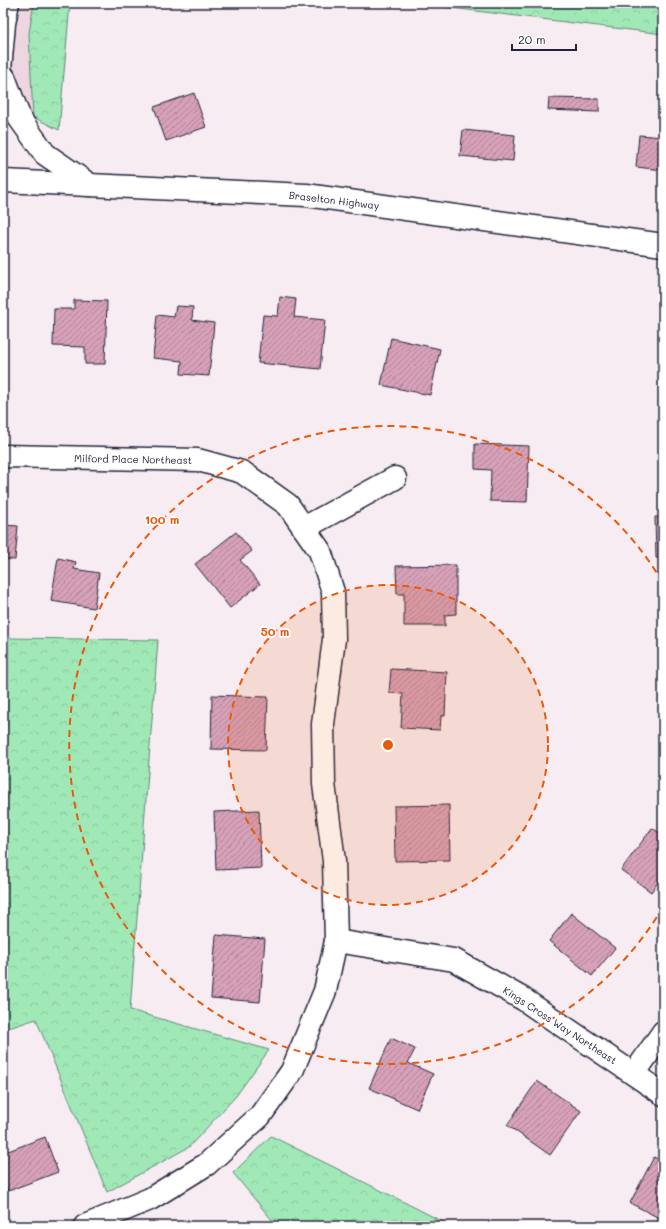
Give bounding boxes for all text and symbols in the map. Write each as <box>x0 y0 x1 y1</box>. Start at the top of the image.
scale bar <box>512 26 576 52</box>
text: 20 m <box>518 31 546 47</box>
street label: Braselton Highway <box>288 188 380 212</box>
street label: Milford Place Northeast <box>74 451 192 467</box>
text: 100 m <box>145 511 179 527</box>
text: 50 m <box>261 623 289 639</box>
centre of rings <box>381 738 395 752</box>
street label: Kings Cross Way Northeast <box>500 983 620 1067</box>

